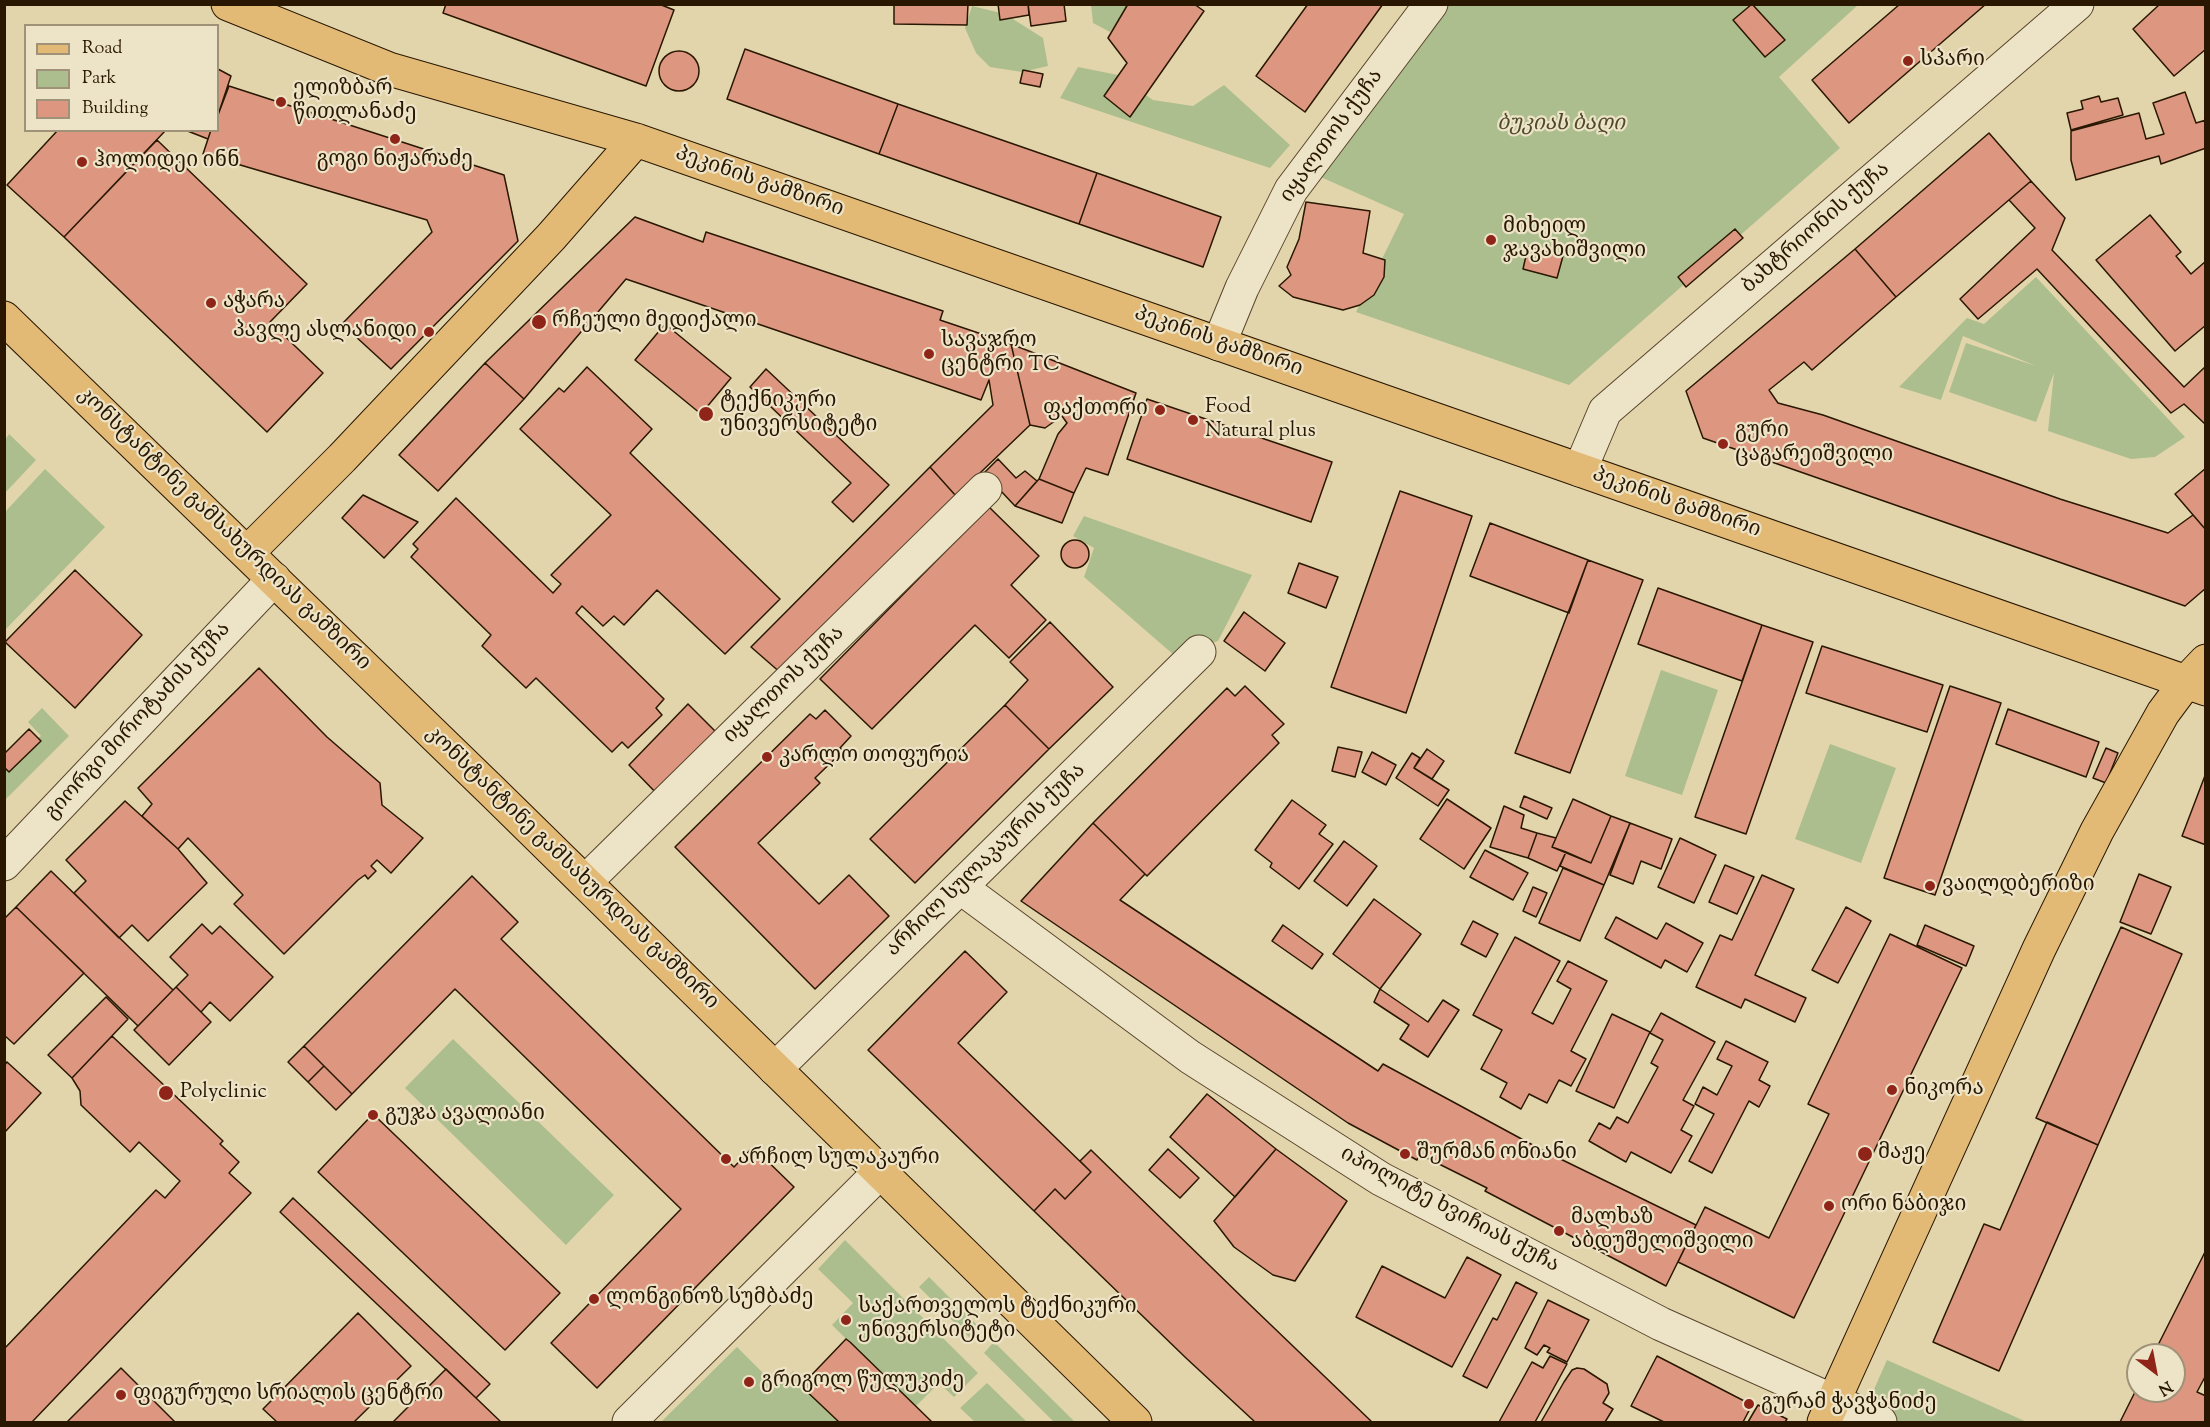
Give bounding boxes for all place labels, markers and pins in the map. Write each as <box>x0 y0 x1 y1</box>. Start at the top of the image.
place label: სპარი <box>1920 48 1985 74</box>
marker: სპარი <box>1901 54 1915 68</box>
place label: ელიზბარ წითლანაძე <box>293 77 417 127</box>
marker: ელიზბარ წითლანაძე <box>274 95 288 109</box>
marker: გოგი ნიჟარაძე <box>388 132 402 146</box>
place label: გოგი ნიჟარაძე <box>317 148 473 174</box>
place label: ჰოლიდეი ინნ <box>94 149 239 175</box>
marker: ჰოლიდეი ინნ <box>75 155 89 169</box>
place label: მიხეილ ჯავახიშვილი <box>1503 215 1646 265</box>
marker: მიხეილ ჯავახიშვილი <box>1484 233 1498 247</box>
place label: აჭარა <box>223 290 285 316</box>
marker: აჭარა <box>204 296 218 310</box>
place label: რჩეული მედიქალი <box>552 309 757 335</box>
marker: რჩეული მედიქალი <box>530 313 548 331</box>
place label: პავლე ასლანიდი <box>233 319 417 345</box>
marker: პავლე ასლანიდი <box>422 325 436 339</box>
place label: სავაჯრო ცენტრი TC <box>941 329 1060 379</box>
marker: სავაჯრო ცენტრი TC <box>922 347 936 361</box>
place label: ტექნიკური უნივერსიტეტი <box>720 389 877 439</box>
place label: Food Natural plus <box>1205 395 1316 445</box>
place label: ფაქთორი <box>1043 397 1148 423</box>
marker: ფაქთორი <box>1153 403 1167 417</box>
marker: ტექნიკური უნივერსიტეტი <box>697 405 715 423</box>
marker: Food Natural plus <box>1186 413 1200 427</box>
place label: გური ცაგარეიშვილი <box>1735 419 1893 469</box>
marker: გური ცაგარეიშვილი <box>1716 437 1730 451</box>
place label: კარლო თოფურია <box>779 744 969 770</box>
marker: კარლო თოფურია <box>760 750 774 764</box>
place label: ვაილდბერიზი <box>1942 873 2095 899</box>
marker: ვაილდბერიზი <box>1923 879 1937 893</box>
place label: ნიკორა <box>1904 1077 1984 1103</box>
place label: Polyclinic <box>180 1080 267 1106</box>
marker: ნიკორა <box>1885 1083 1899 1097</box>
marker: Polyclinic <box>157 1084 175 1102</box>
place label: გუჯა ავალიანი <box>385 1102 545 1128</box>
marker: გუჯა ავალიანი <box>366 1108 380 1122</box>
place label: შურმან ონიანი <box>1417 1141 1577 1167</box>
place label: მაჟე <box>1878 1141 1926 1167</box>
marker: მაჟე <box>1856 1145 1874 1163</box>
place label: არჩილ სულაკაური <box>738 1146 940 1172</box>
marker: შურმან ონიანი <box>1398 1147 1412 1161</box>
marker: არჩილ სულაკაური <box>719 1152 733 1166</box>
place label: ორი ნაბიჯი <box>1841 1193 1966 1219</box>
marker: ორი ნაბიჯი <box>1822 1199 1836 1213</box>
place label: მალხაზ აბდუშელიშვილი <box>1571 1206 1754 1256</box>
marker: მალხაზ აბდუშელიშვილი <box>1552 1224 1566 1238</box>
place label: ლონგინოზ სუმბაძე <box>606 1286 814 1312</box>
marker: ლონგინოზ სუმბაძე <box>587 1292 601 1306</box>
place label: საქართველოს ტექნიკური უნივერსიტეტი <box>858 1295 1137 1345</box>
marker: საქართველოს ტექნიკური უნივერსიტეტი <box>839 1313 853 1327</box>
place label: გრიგოლ წულუკიძე <box>761 1369 965 1395</box>
marker: გრიგოლ წულუკიძე <box>742 1375 756 1389</box>
place label: ფიგურული სრიალის ცენტრი <box>133 1382 443 1408</box>
marker: ფიგურული სრიალის ცენტრი <box>114 1388 128 1402</box>
place label: გურამ ჭავჭანიძე <box>1761 1391 1937 1417</box>
marker: გურამ ჭავჭანიძე <box>1742 1397 1756 1411</box>

